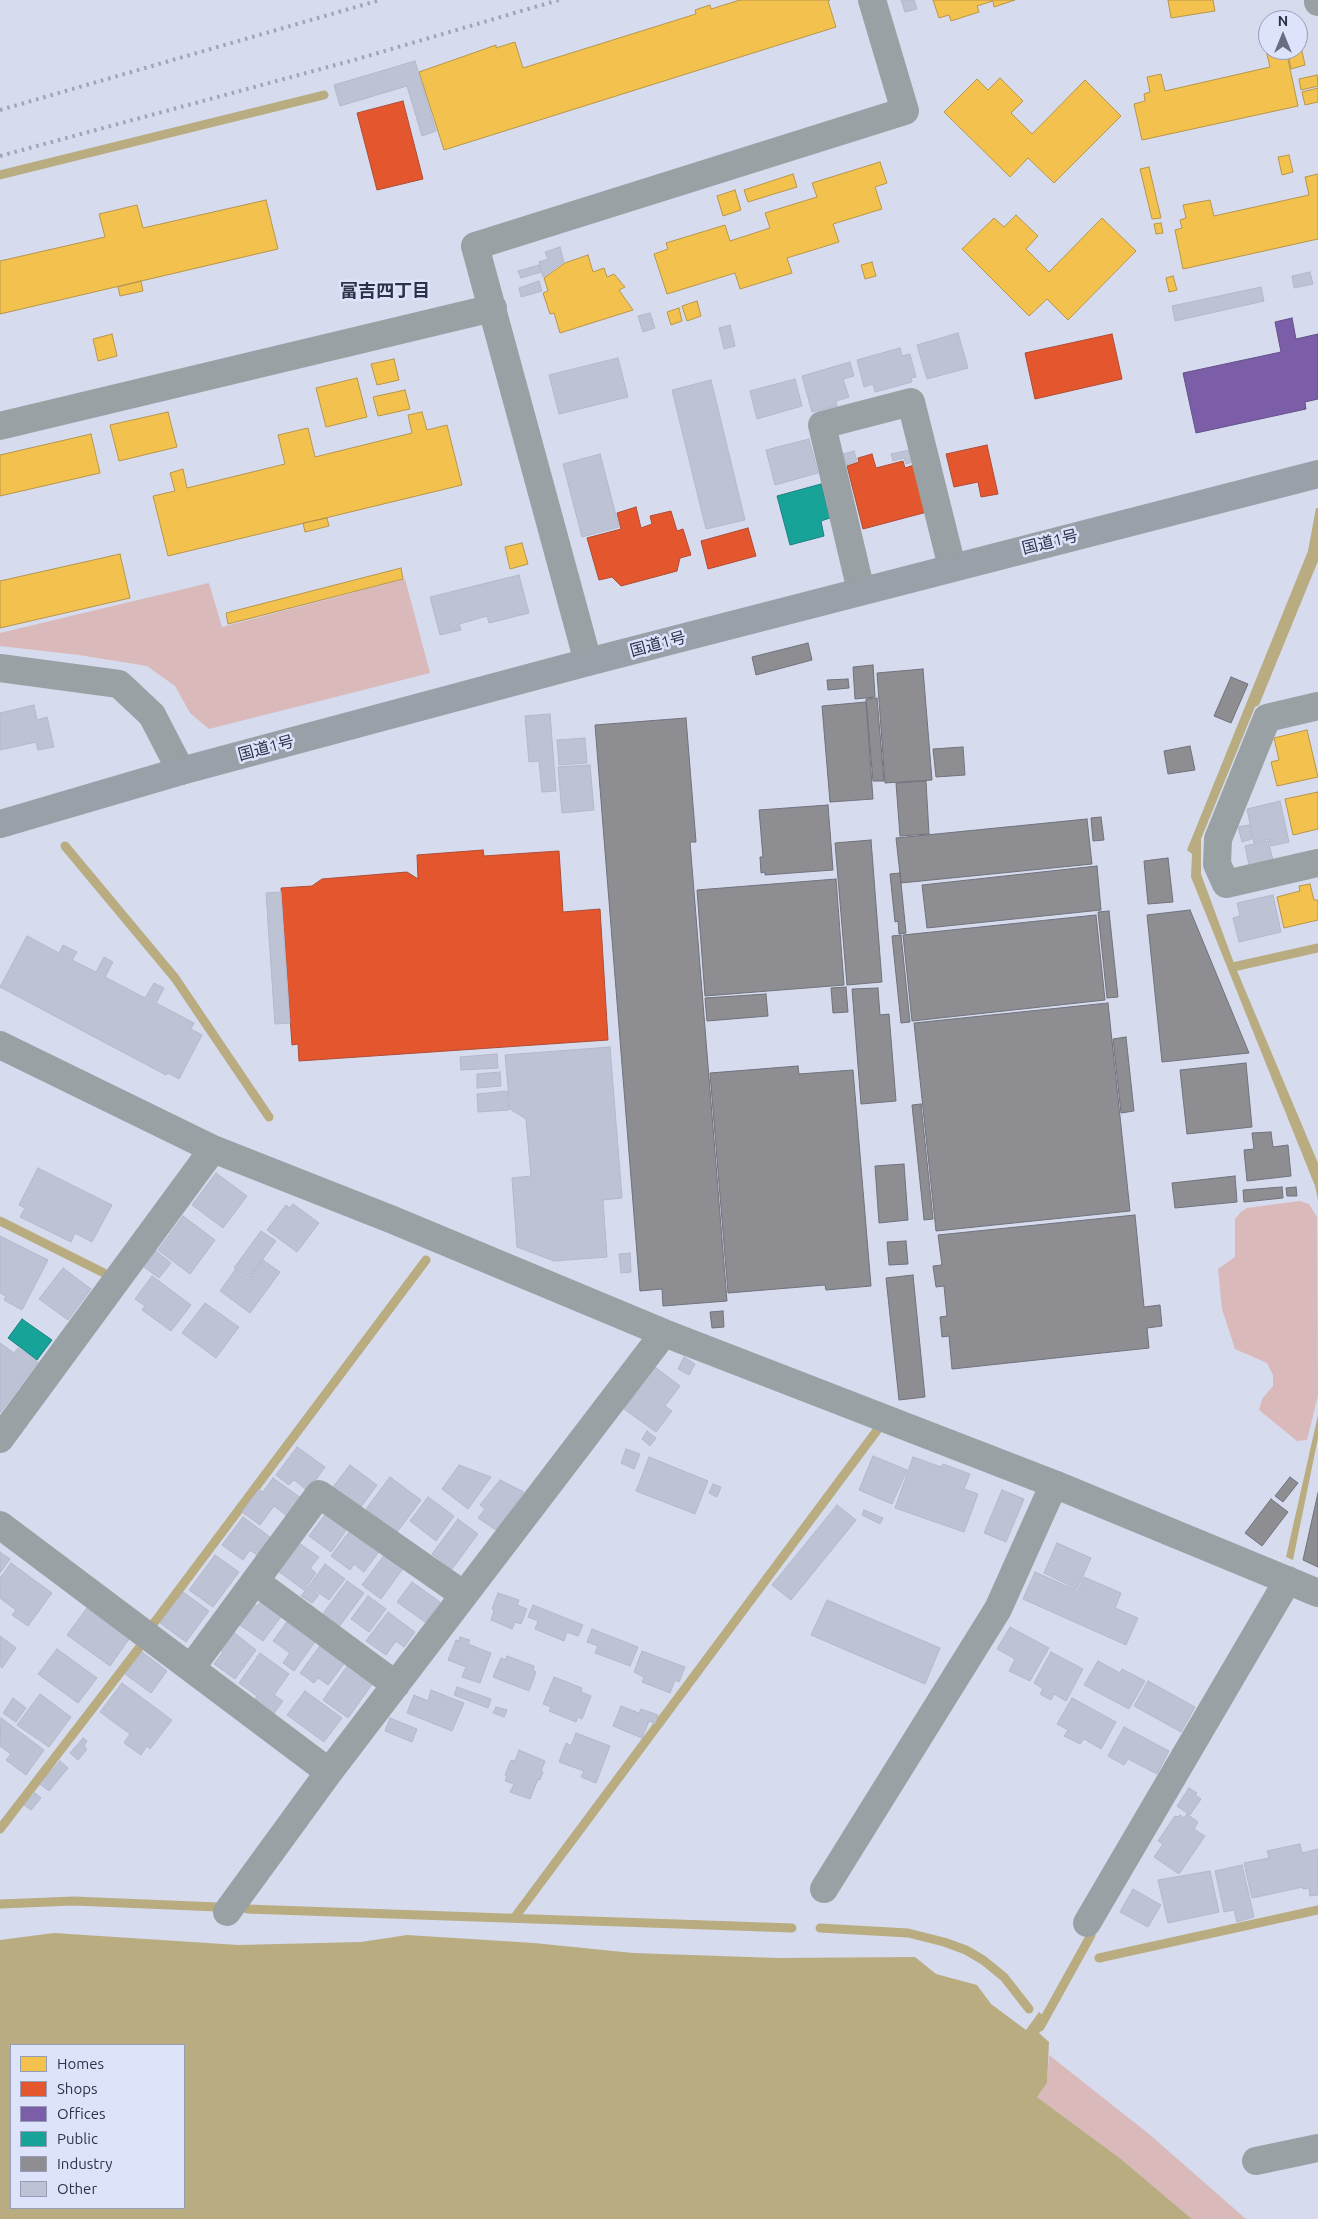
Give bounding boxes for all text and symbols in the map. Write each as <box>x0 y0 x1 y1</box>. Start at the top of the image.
north arrow <box>1258 10 1308 60</box>
text: N <box>1278 13 1288 29</box>
district label: 富吉四丁目 <box>340 280 430 302</box>
street label: 国道1号 <box>1020 526 1080 558</box>
street label: 国道1号 <box>628 627 688 661</box>
street label: 国道1号 <box>236 731 296 765</box>
legend <box>10 2044 185 2209</box>
text: Homes <box>57 2055 104 2072</box>
text: Shops <box>57 2080 98 2097</box>
text: Offices <box>57 2105 105 2122</box>
text: Public <box>57 2130 98 2147</box>
text: Industry <box>57 2155 112 2172</box>
text: Other <box>57 2180 97 2197</box>

